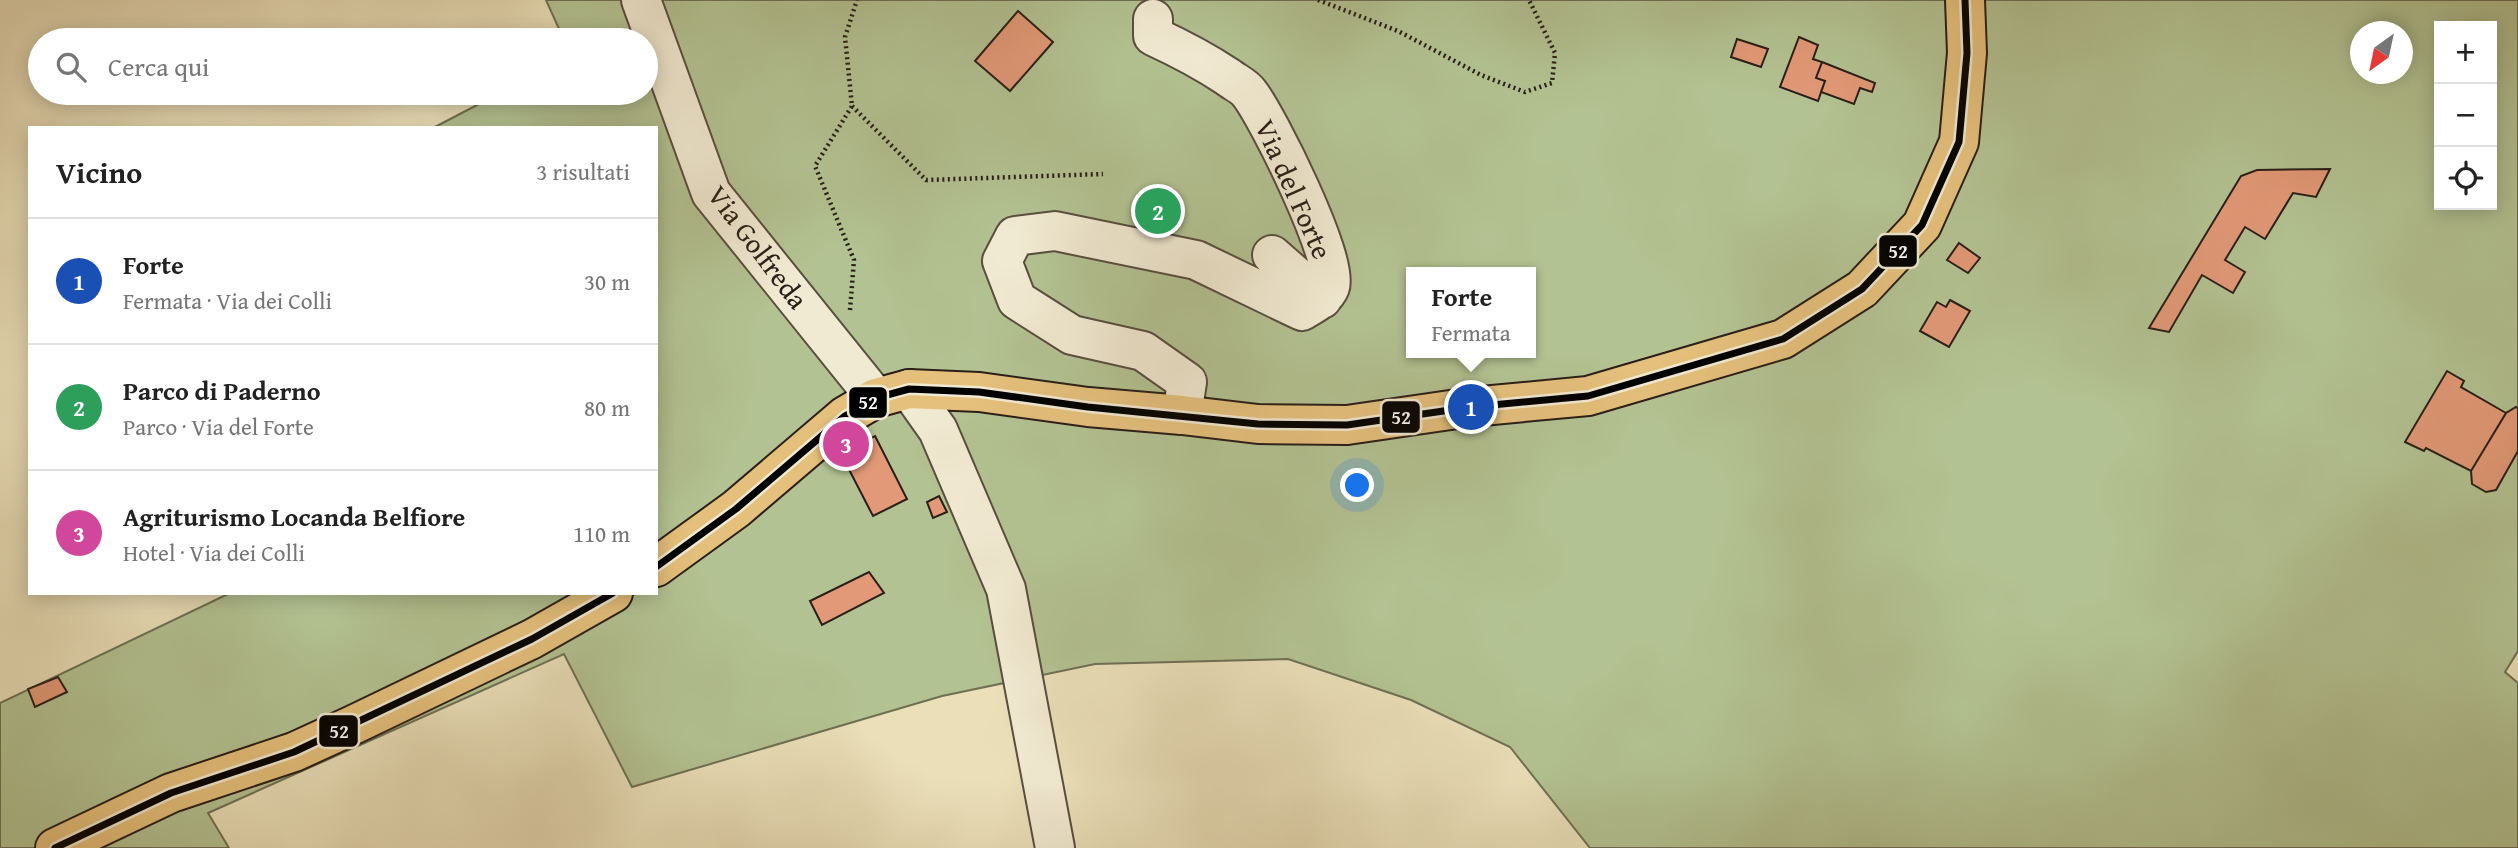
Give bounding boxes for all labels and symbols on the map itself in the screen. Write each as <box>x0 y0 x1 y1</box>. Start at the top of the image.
north arrow <box>2350 21 2413 84</box>
street label: Via del Forte <box>1245 112 1344 265</box>
street label: Via Golfreda <box>698 176 819 318</box>
pin: 2 <box>1135 185 1181 237</box>
line badge: 52 <box>1878 234 1918 268</box>
text: 52 <box>1888 237 1908 265</box>
pin: 1 <box>1448 381 1494 433</box>
line badge: 52 <box>848 386 888 419</box>
text: 52 <box>858 388 878 416</box>
line badge: 52 <box>1381 400 1421 434</box>
text: 52 <box>1391 403 1411 431</box>
pin: 3 <box>823 418 869 470</box>
your location <box>1340 468 1374 502</box>
line badge: 52 <box>318 714 359 748</box>
text: 52 <box>329 717 349 745</box>

